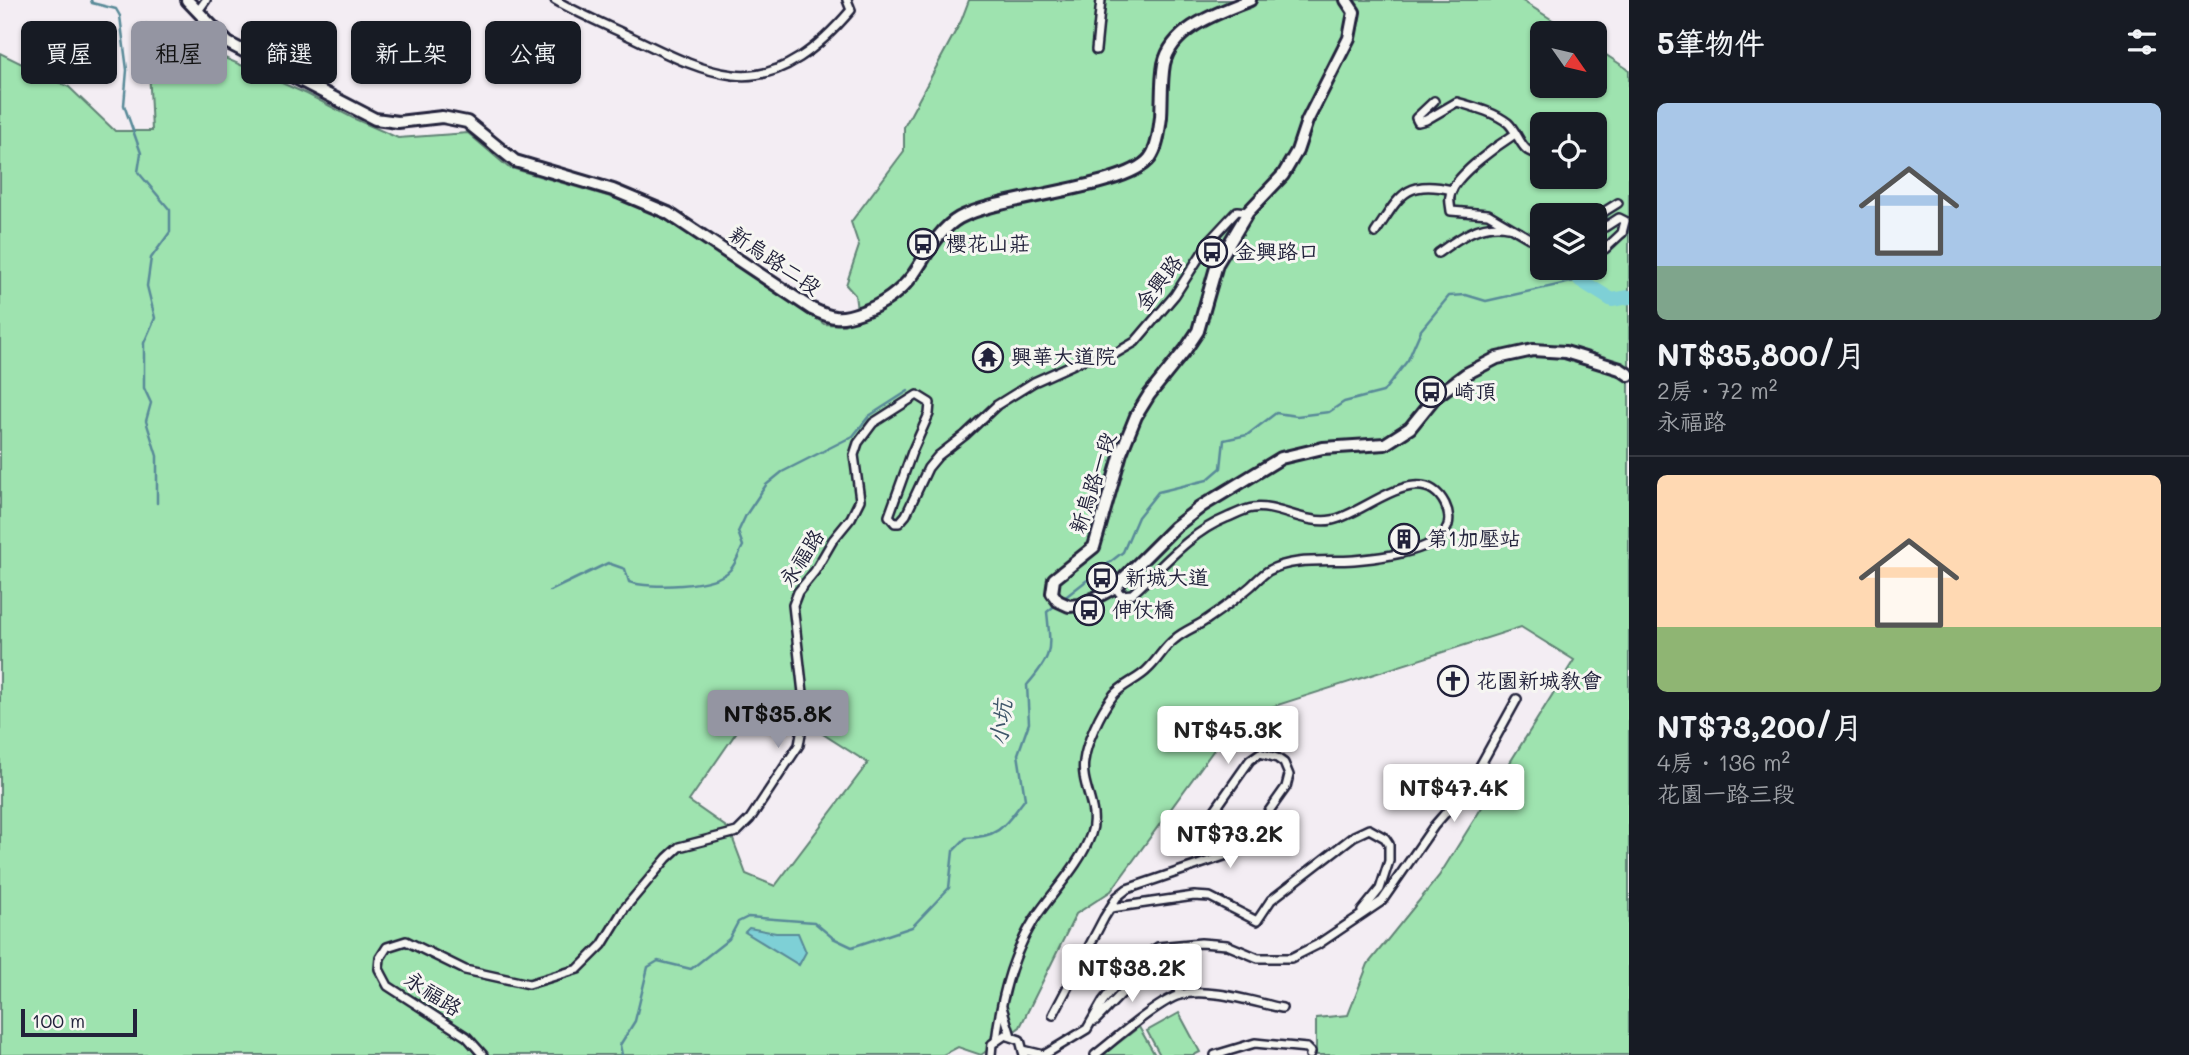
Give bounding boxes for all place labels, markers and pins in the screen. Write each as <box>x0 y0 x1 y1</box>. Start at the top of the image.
bus stop icon: 櫻花山莊 <box>906 227 940 261</box>
place label: 櫻花山莊 <box>946 229 1030 256</box>
bus stop icon: 金興路口 <box>1195 235 1229 269</box>
place label: 金興路口 <box>1235 237 1319 264</box>
temple icon: 興華大道院 <box>971 340 1005 374</box>
place label: 興華大道院 <box>1011 342 1116 369</box>
bus stop icon: 崎頂 <box>1414 375 1448 409</box>
place label: 崎頂 <box>1454 377 1496 404</box>
building icon: 第1加壓站 <box>1387 522 1421 556</box>
place label: 第1加壓站 <box>1427 524 1520 551</box>
bus stop icon: 新城大道 <box>1085 561 1119 595</box>
place label: 新城大道 <box>1125 563 1209 590</box>
bus stop icon: 伸仗橋 <box>1072 593 1106 627</box>
place label: 伸仗橋 <box>1112 595 1175 622</box>
church icon: 花園新城教會 <box>1436 664 1470 698</box>
place label: 花園新城教會 <box>1476 666 1602 693</box>
pin: NT$35.8K <box>706 690 850 750</box>
pin: NT$45.3K <box>1156 706 1300 766</box>
pin: NT$47.4K <box>1382 764 1526 824</box>
pin: NT$73.2K <box>1158 810 1302 870</box>
pin: NT$38.2K <box>1060 944 1204 1004</box>

